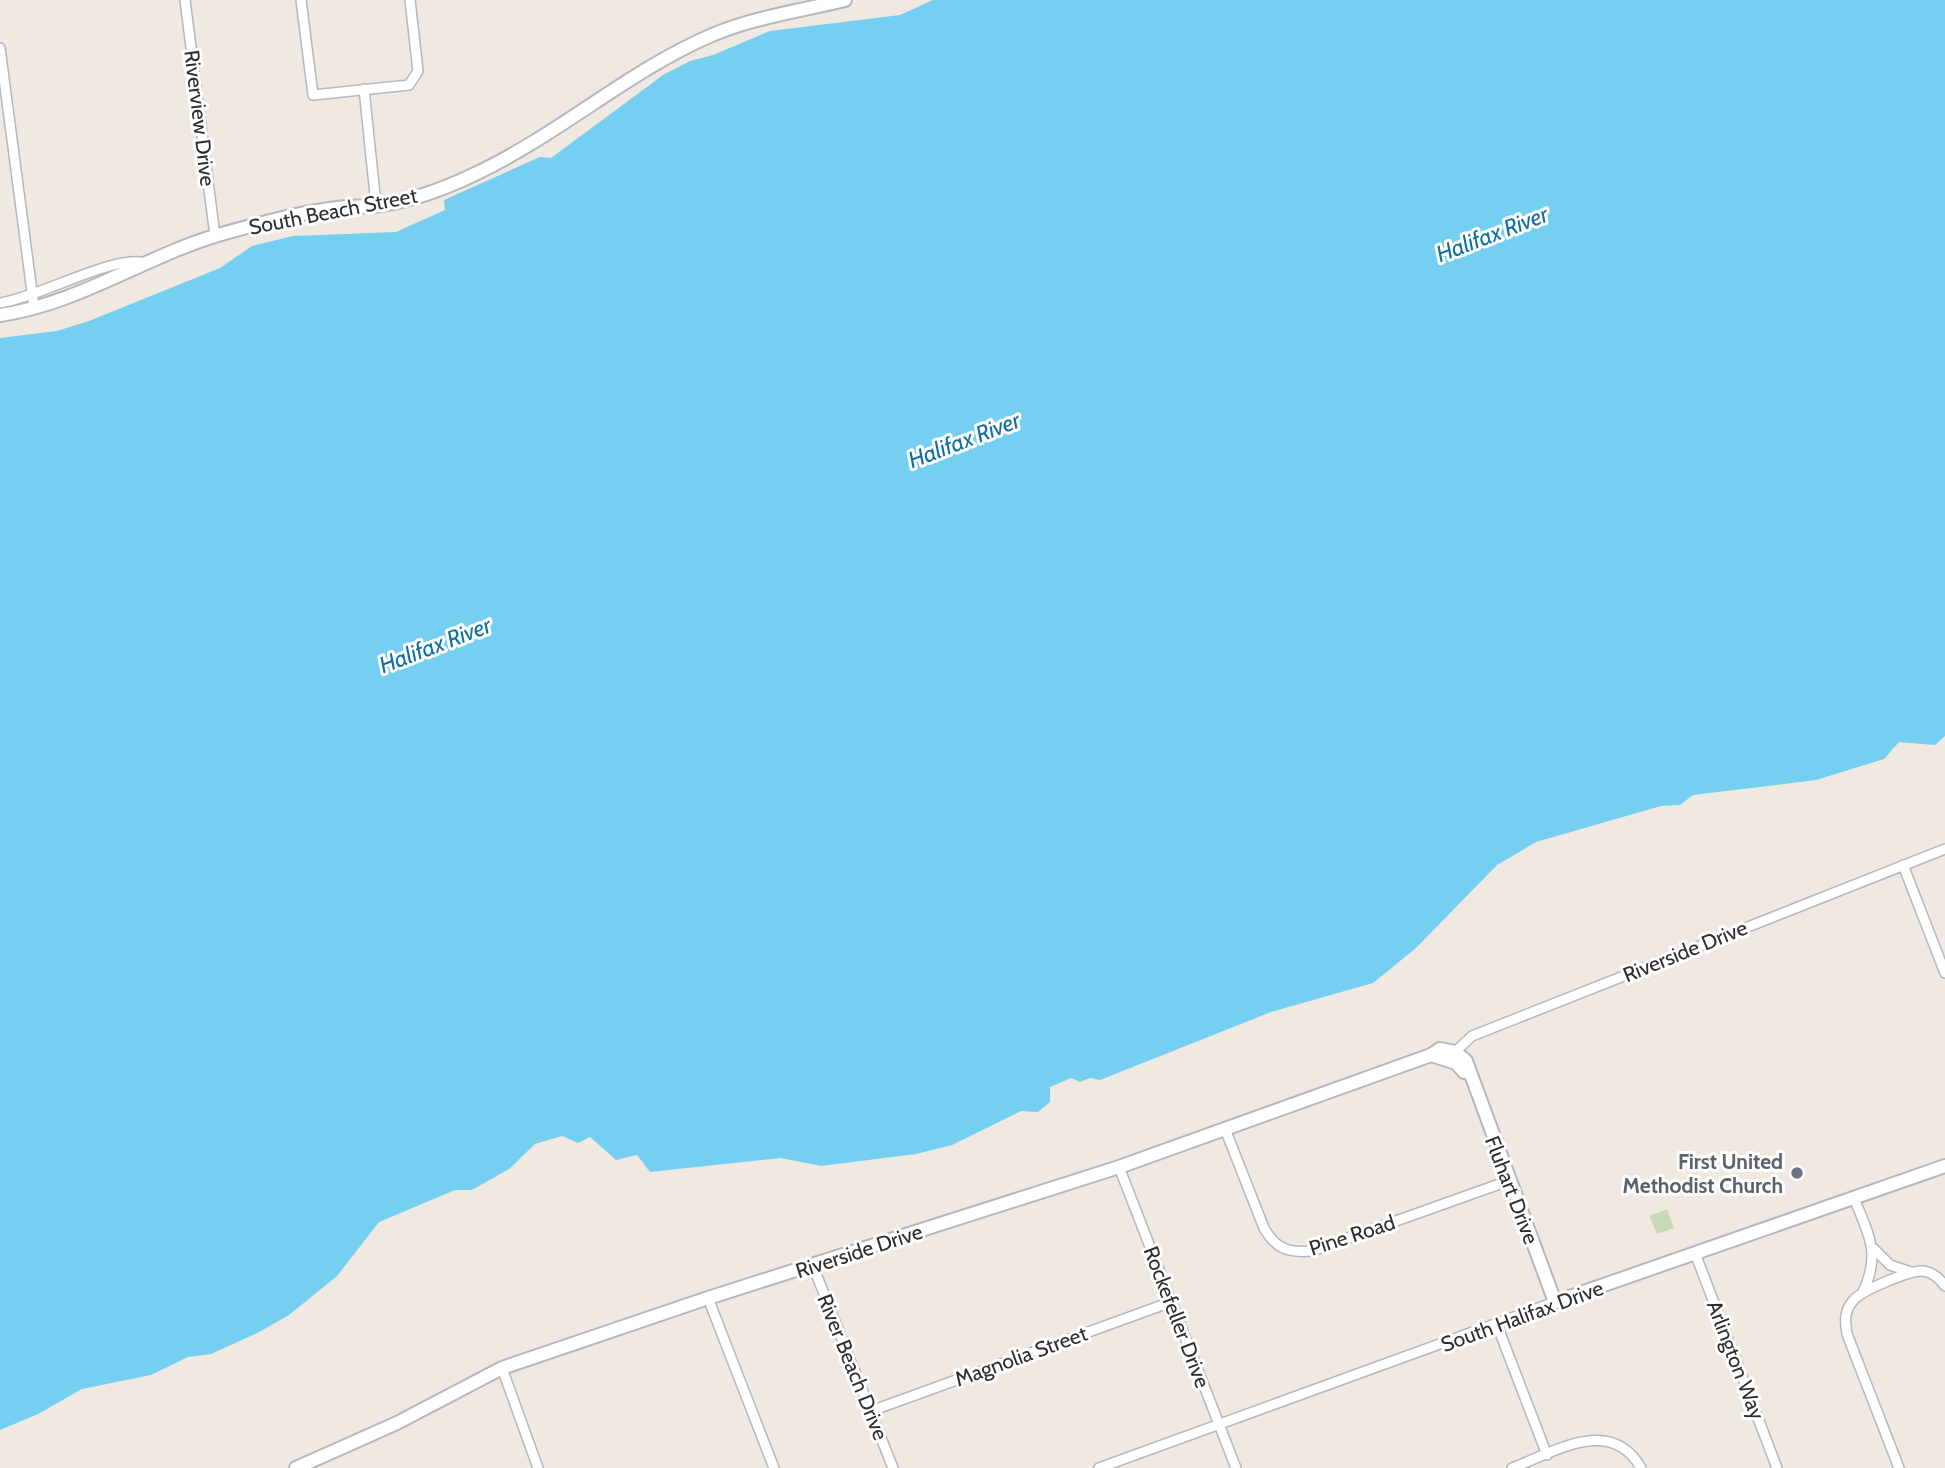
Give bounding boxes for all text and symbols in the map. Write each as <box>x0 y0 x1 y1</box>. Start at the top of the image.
street label: Riverview Drive <box>179 48 221 188</box>
street label: South Beach Street <box>247 182 419 240</box>
water label: Halifax River <box>1432 200 1553 268</box>
water label: Halifax River <box>904 406 1025 474</box>
water label: Halifax River <box>375 611 496 679</box>
street label: Riverside Drive <box>1619 915 1751 987</box>
street label: Fluhart Drive <box>1480 1132 1544 1248</box>
place label: First United Methodist Church <box>1623 1149 1783 1198</box>
marker: First United Methodist Church <box>1789 1165 1805 1181</box>
street label: Pine Road <box>1306 1209 1398 1261</box>
street label: Riverside Drive <box>792 1219 926 1283</box>
street label: Rockefeller Drive <box>1139 1243 1216 1392</box>
street label: South Halifax Drive <box>1437 1275 1607 1357</box>
street label: River Beach Drive <box>812 1290 894 1444</box>
street label: Arlington Way <box>1702 1297 1770 1423</box>
street label: Magnolia Street <box>951 1320 1091 1392</box>

